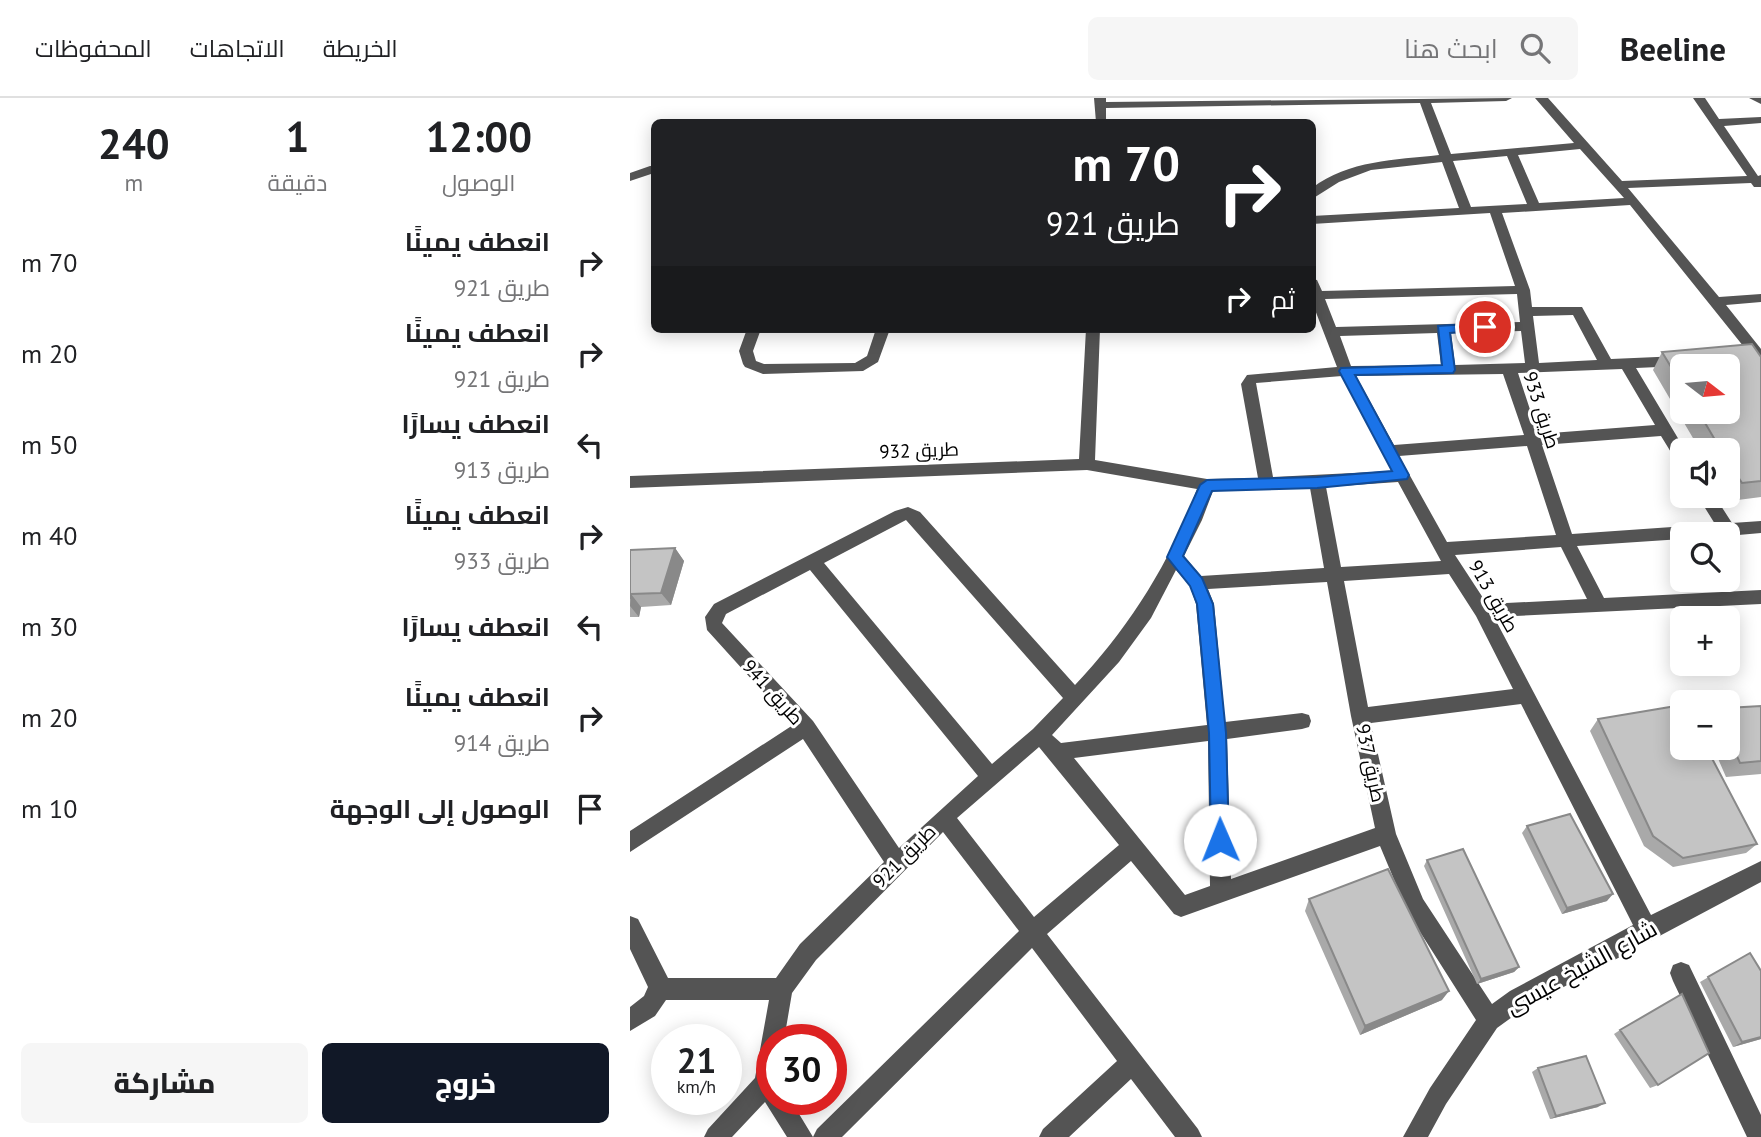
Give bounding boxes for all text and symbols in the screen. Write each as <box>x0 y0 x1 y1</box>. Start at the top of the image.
search box <box>1088 17 1578 80</box>
text: Beeline <box>1620 27 1726 70</box>
icon: search <box>1516 29 1554 67</box>
text: ابحث هنا <box>1404 32 1498 65</box>
text: المحفوظات <box>35 33 152 64</box>
text: الاتجاهات <box>190 33 285 64</box>
text: الخريطة <box>323 33 398 64</box>
text: 1 <box>286 109 309 164</box>
text: 12:00 <box>425 109 532 164</box>
text: 240 <box>98 116 170 171</box>
text: 70 m <box>1073 131 1180 195</box>
icon: right <box>1204 147 1295 238</box>
text: m <box>124 168 143 197</box>
text: دقيقة <box>268 168 327 197</box>
text: الوصول <box>442 168 515 197</box>
text: طريق 921 <box>1046 202 1180 244</box>
text: انعطف يمينًا <box>405 225 550 258</box>
icon: right <box>571 244 609 282</box>
text: 70 m <box>21 246 77 279</box>
text: طريق 921 <box>454 273 550 302</box>
icon: right <box>1219 280 1257 318</box>
text: ثم <box>1271 283 1295 316</box>
pin <box>1455 297 1515 357</box>
icon: arrive <box>1466 308 1504 346</box>
text: انعطف يمينًا <box>405 316 550 349</box>
icon: right <box>571 335 609 373</box>
text: 20 m <box>21 337 77 370</box>
north arrow <box>1670 354 1740 424</box>
map controls <box>1670 354 1740 760</box>
text: طريق 921 <box>454 364 550 393</box>
street label: طريق 933 <box>1517 368 1566 452</box>
text: انعطف يسارًا <box>402 407 550 440</box>
icon: left <box>571 426 609 464</box>
text: 50 m <box>21 428 77 461</box>
street label: طريق 932 <box>879 437 959 464</box>
button: sound <box>1670 438 1740 508</box>
text: طريق 913 <box>454 455 550 484</box>
text: انعطف يمينًا <box>405 498 550 531</box>
icon: right <box>571 517 609 555</box>
text: 40 m <box>21 519 77 552</box>
button: search <box>1670 522 1740 592</box>
text: طريق 933 <box>454 546 550 575</box>
street label: طريق 913 <box>1463 556 1524 637</box>
button: + <box>1670 606 1740 676</box>
icon: left <box>571 608 609 646</box>
text: 30 m <box>21 610 77 643</box>
text: انعطف يسارًا <box>402 610 550 643</box>
street label: طريق 941 <box>737 654 809 730</box>
text: انعطف يمينًا <box>405 680 550 713</box>
button: − <box>1670 690 1740 760</box>
icon: right <box>571 699 609 737</box>
text: 20 m <box>21 701 77 734</box>
street label: طريق 937 <box>1350 722 1391 805</box>
text: طريق 914 <box>454 728 550 757</box>
icon: arrive <box>571 790 609 828</box>
text: 10 m <box>21 792 77 825</box>
text: الوصول إلى الوجهة <box>330 792 550 825</box>
position arrow <box>1183 803 1257 877</box>
street label: طريق 921 <box>867 819 941 893</box>
street label: شارع الشيخ عيسى <box>1500 913 1663 1022</box>
speed limit sign: 30 <box>756 1024 847 1115</box>
text: 21 <box>677 1037 716 1083</box>
button: مشاركة <box>21 1043 308 1123</box>
button: خروج <box>322 1043 609 1123</box>
text: km/h <box>677 1075 716 1098</box>

